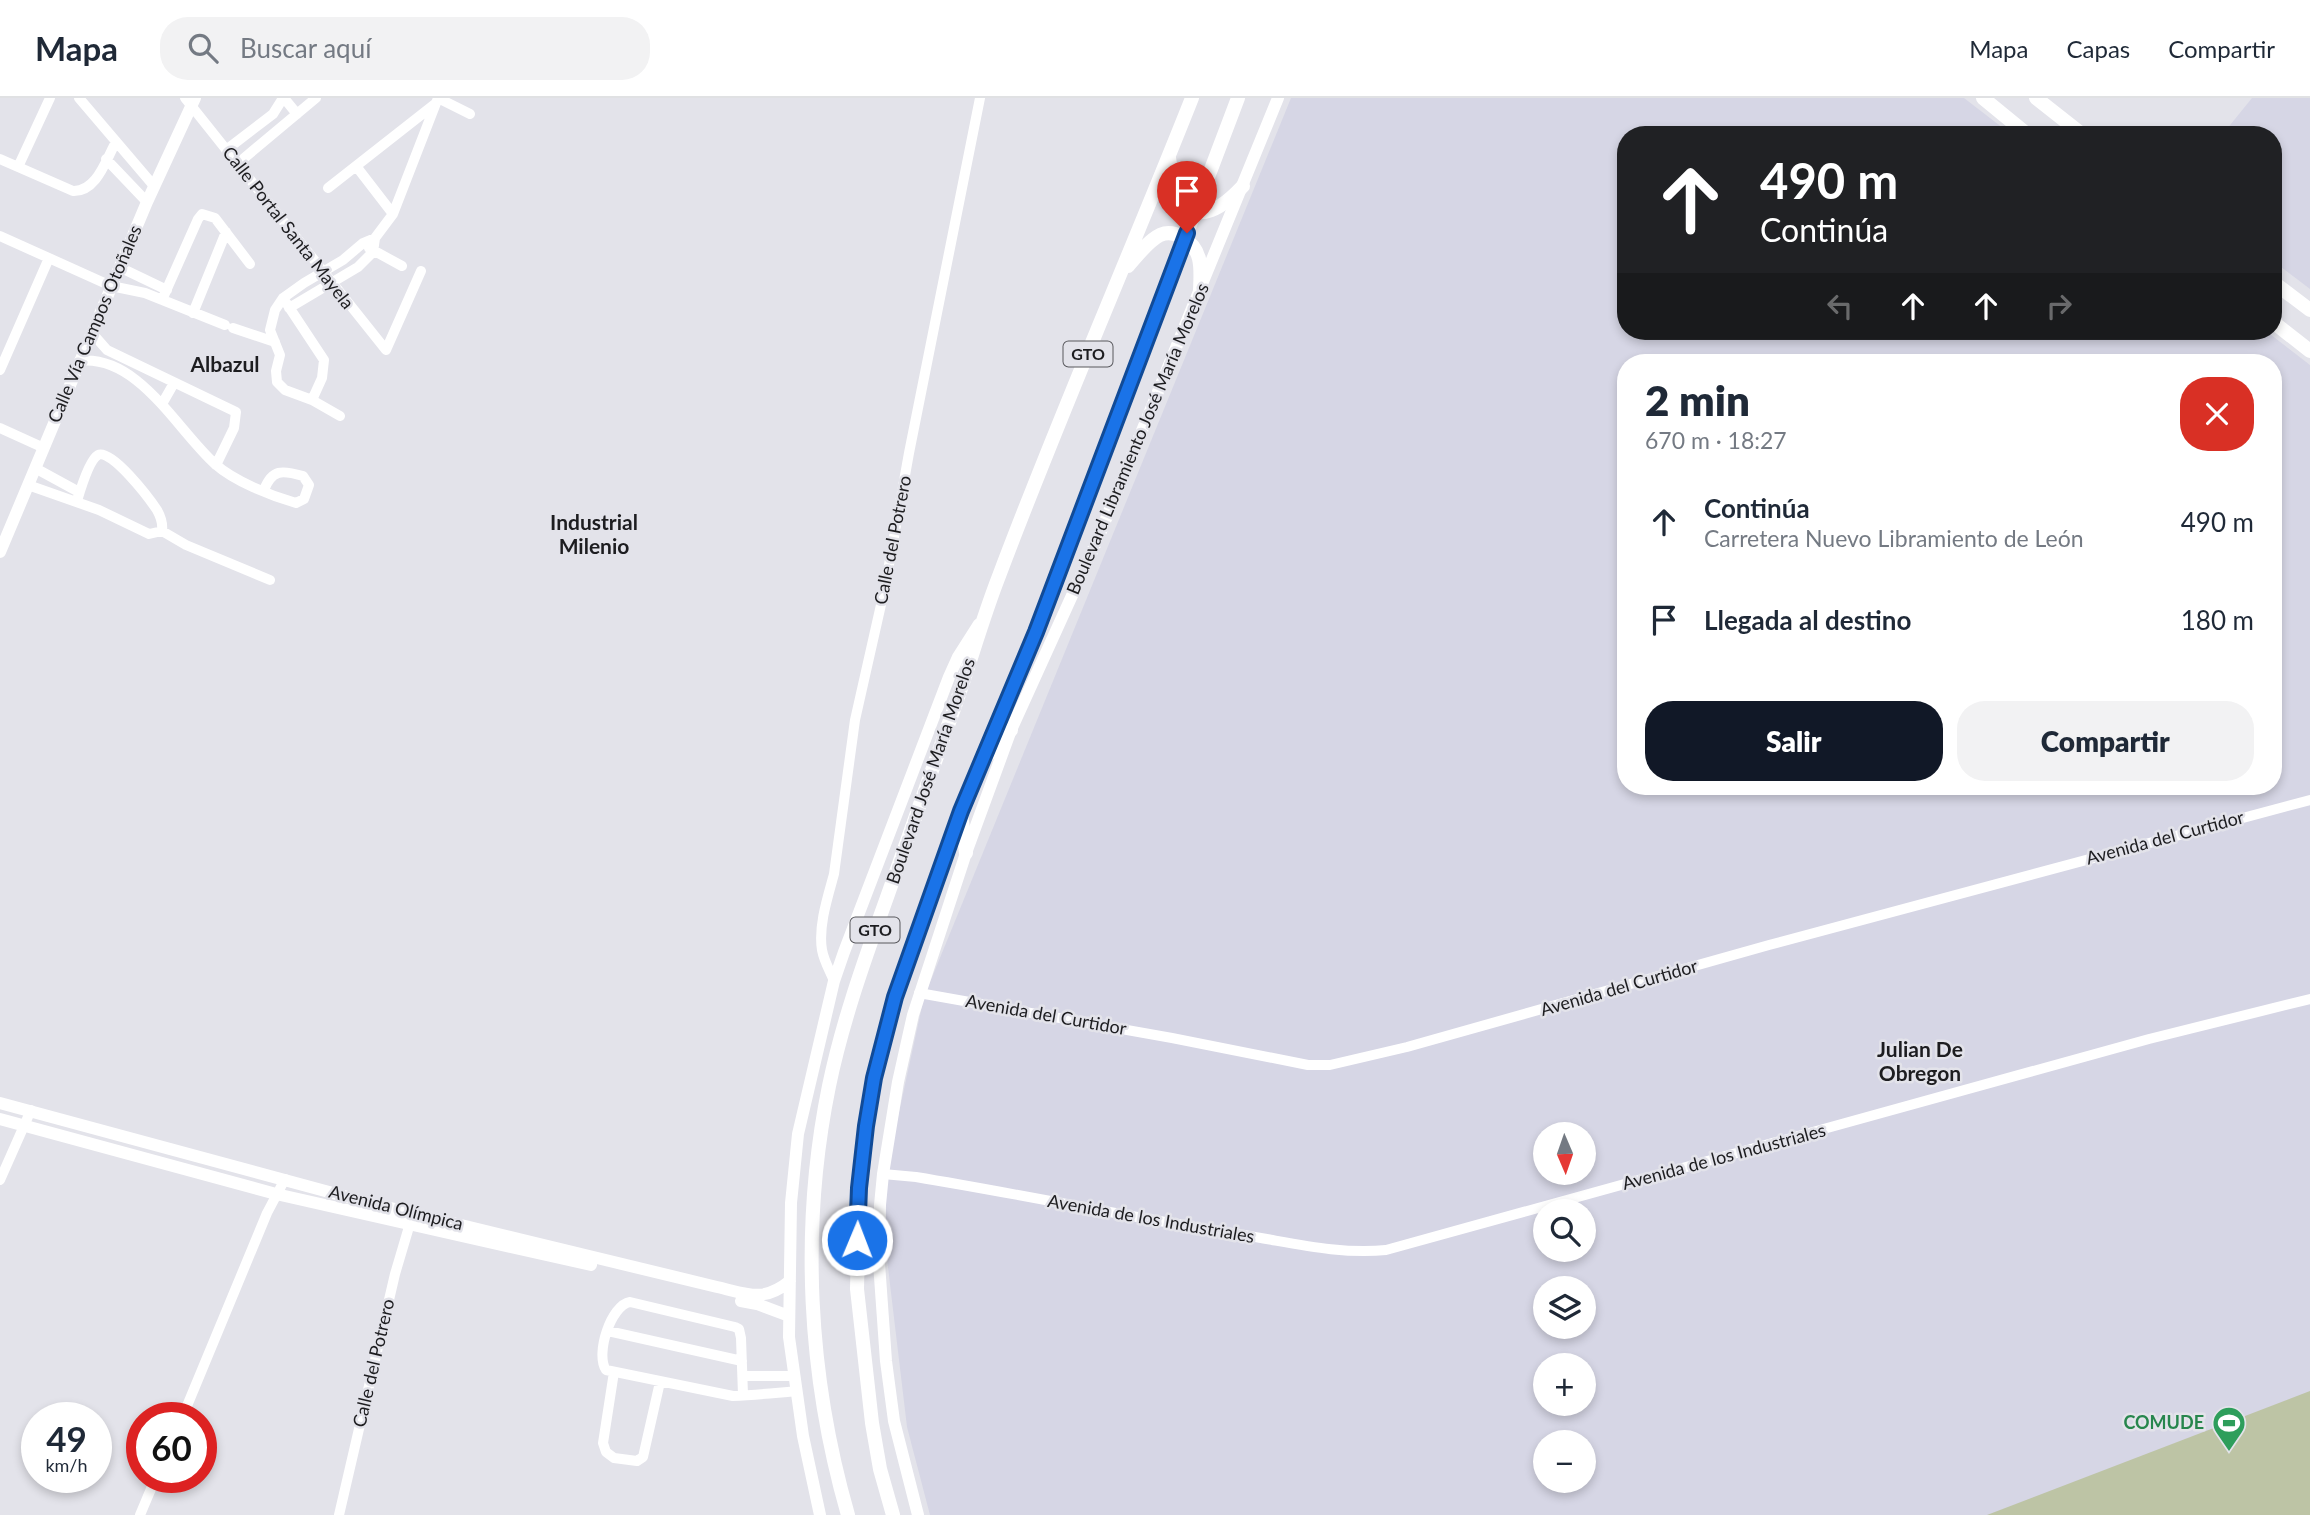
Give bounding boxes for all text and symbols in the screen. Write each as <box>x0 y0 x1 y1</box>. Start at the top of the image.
search box <box>160 17 650 80</box>
text: Mapa <box>35 28 118 68</box>
icon: search <box>184 29 222 67</box>
text: Buscar aquí <box>240 32 371 64</box>
text: Mapa <box>1969 34 2028 63</box>
text: Capas <box>2066 34 2130 63</box>
text: Compartir <box>2168 34 2275 63</box>
street label: Calle Portal Santa Mayela <box>218 142 359 313</box>
text: 490 m <box>1760 151 1898 209</box>
icon: ahead <box>1645 154 1736 245</box>
pin <box>1157 161 1217 233</box>
icon: arrive <box>1168 172 1206 210</box>
text: Continúa <box>1760 210 1888 249</box>
street label: Calle Vía Campos Otoñales <box>42 221 146 426</box>
street label: Boulevard Libramiento José María Morelos <box>1061 279 1213 598</box>
icon: left <box>1821 287 1859 325</box>
icon: ahead <box>1894 287 1932 325</box>
icon: ahead <box>1967 287 2005 325</box>
icon: right <box>2040 287 2078 325</box>
road number: GTO <box>1064 342 1112 366</box>
district label: Albazul <box>189 351 260 376</box>
text: 2 min <box>1645 375 1750 425</box>
button: close <box>2180 377 2254 451</box>
text: 670 m · 18:27 <box>1645 426 1787 454</box>
street label: Calle del Potrero <box>869 473 915 606</box>
text: Continúa <box>1704 492 1810 524</box>
icon: ahead <box>1645 503 1683 541</box>
text: 490 m <box>2181 506 2254 538</box>
district label: Industrial Milenio <box>550 509 638 558</box>
text: Carretera Nuevo Libramiento de León <box>1704 524 2084 552</box>
icon: arrive <box>1645 601 1683 639</box>
text: Llegada al destino <box>1704 604 1911 636</box>
text: 180 m <box>2181 604 2254 636</box>
street label: Boulevard José María Morelos <box>881 655 979 887</box>
button: Salir <box>1645 701 1943 781</box>
button: Compartir <box>1957 701 2254 781</box>
street label: Avenida del Curtidor <box>2083 805 2247 869</box>
road number: GTO <box>850 918 900 943</box>
street label: Avenida del Curtidor <box>1537 954 1700 1020</box>
street label: Avenida del Curtidor <box>964 989 1129 1039</box>
district label: Julian De Obregon <box>1877 1036 1963 1085</box>
street label: Avenida de los Industriales <box>1620 1118 1828 1194</box>
north arrow <box>1533 1122 1596 1185</box>
map controls <box>1533 1122 1596 1493</box>
street label: Avenida Olímpica <box>327 1180 466 1234</box>
street label: Avenida de los Industriales <box>1046 1189 1257 1247</box>
button: search <box>1533 1199 1596 1262</box>
position arrow <box>820 1203 894 1277</box>
button: layers <box>1533 1276 1596 1339</box>
street label: Calle del Potrero <box>348 1297 398 1429</box>
button: + <box>1533 1353 1596 1416</box>
speed limit sign: 60 <box>126 1402 217 1493</box>
sports icon: COMUDE <box>2210 1404 2248 1453</box>
place label: COMUDE <box>2123 1411 2204 1433</box>
text: 49 <box>46 1417 87 1459</box>
button: − <box>1533 1430 1596 1493</box>
text: km/h <box>45 1454 88 1476</box>

